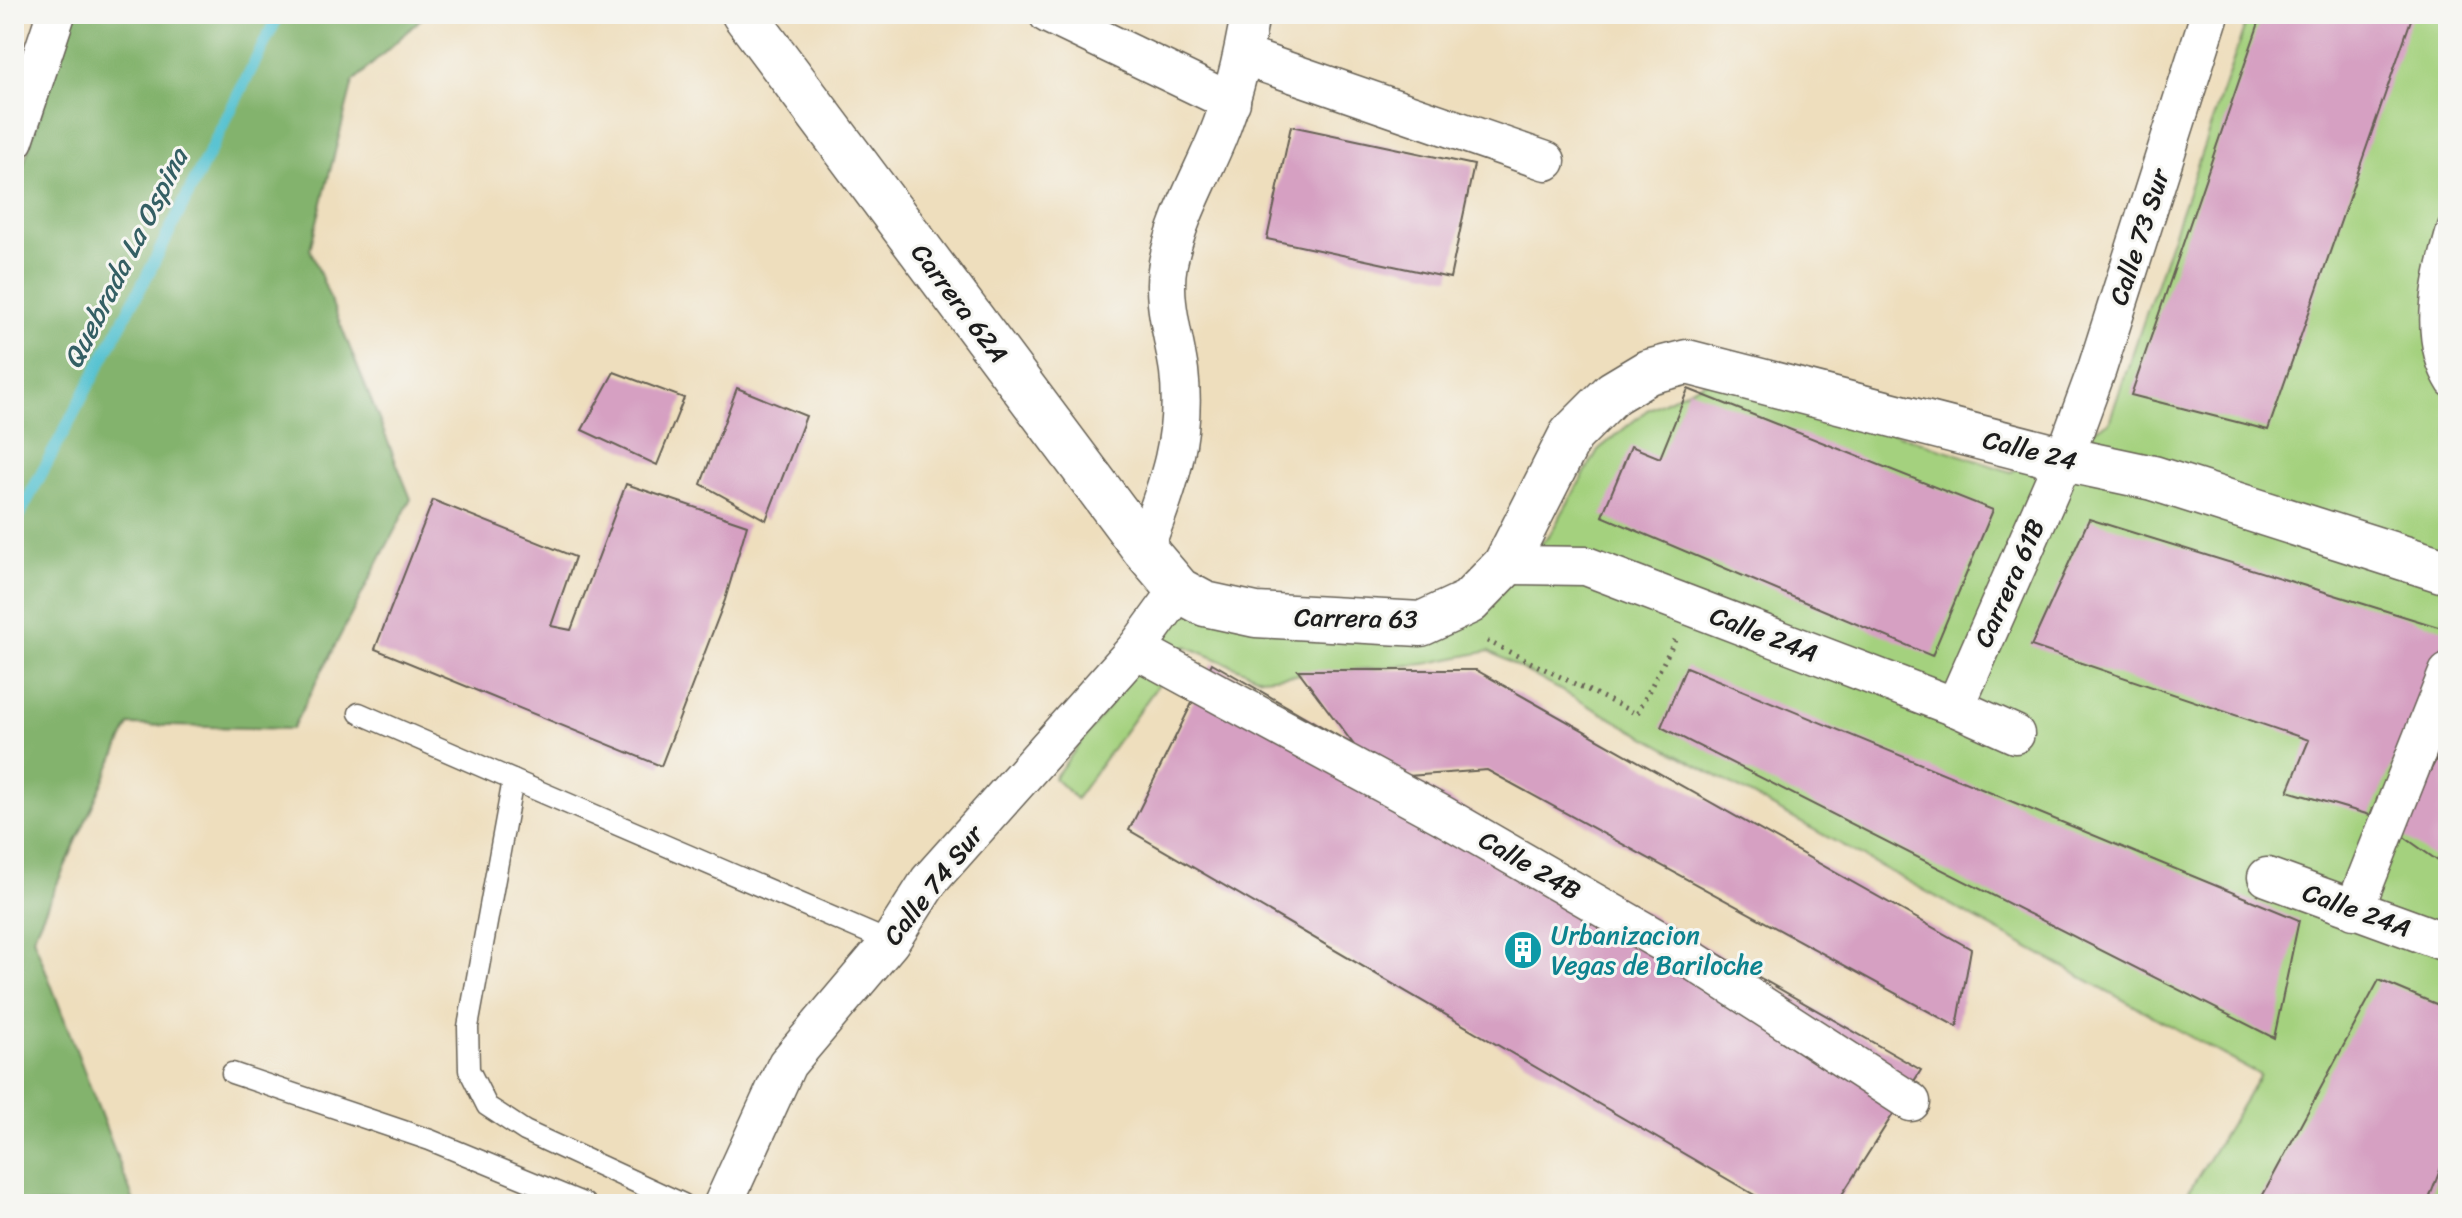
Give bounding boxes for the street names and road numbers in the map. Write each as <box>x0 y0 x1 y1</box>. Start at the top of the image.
street label: Calle 73 Sur <box>2095 162 2183 311</box>
street label: Carrera 62A <box>899 233 1021 373</box>
street label: Calle 24 <box>1978 416 2082 484</box>
street label: Carrera 61B <box>1960 511 2058 655</box>
street label: Calle 24A <box>1703 592 1825 676</box>
street label: Carrera 63 <box>1294 594 1418 642</box>
street label: Calle 74 Sur <box>871 813 996 956</box>
street label: Calle 24B <box>1470 817 1590 913</box>
street label: Calle 24A <box>2296 869 2418 951</box>

